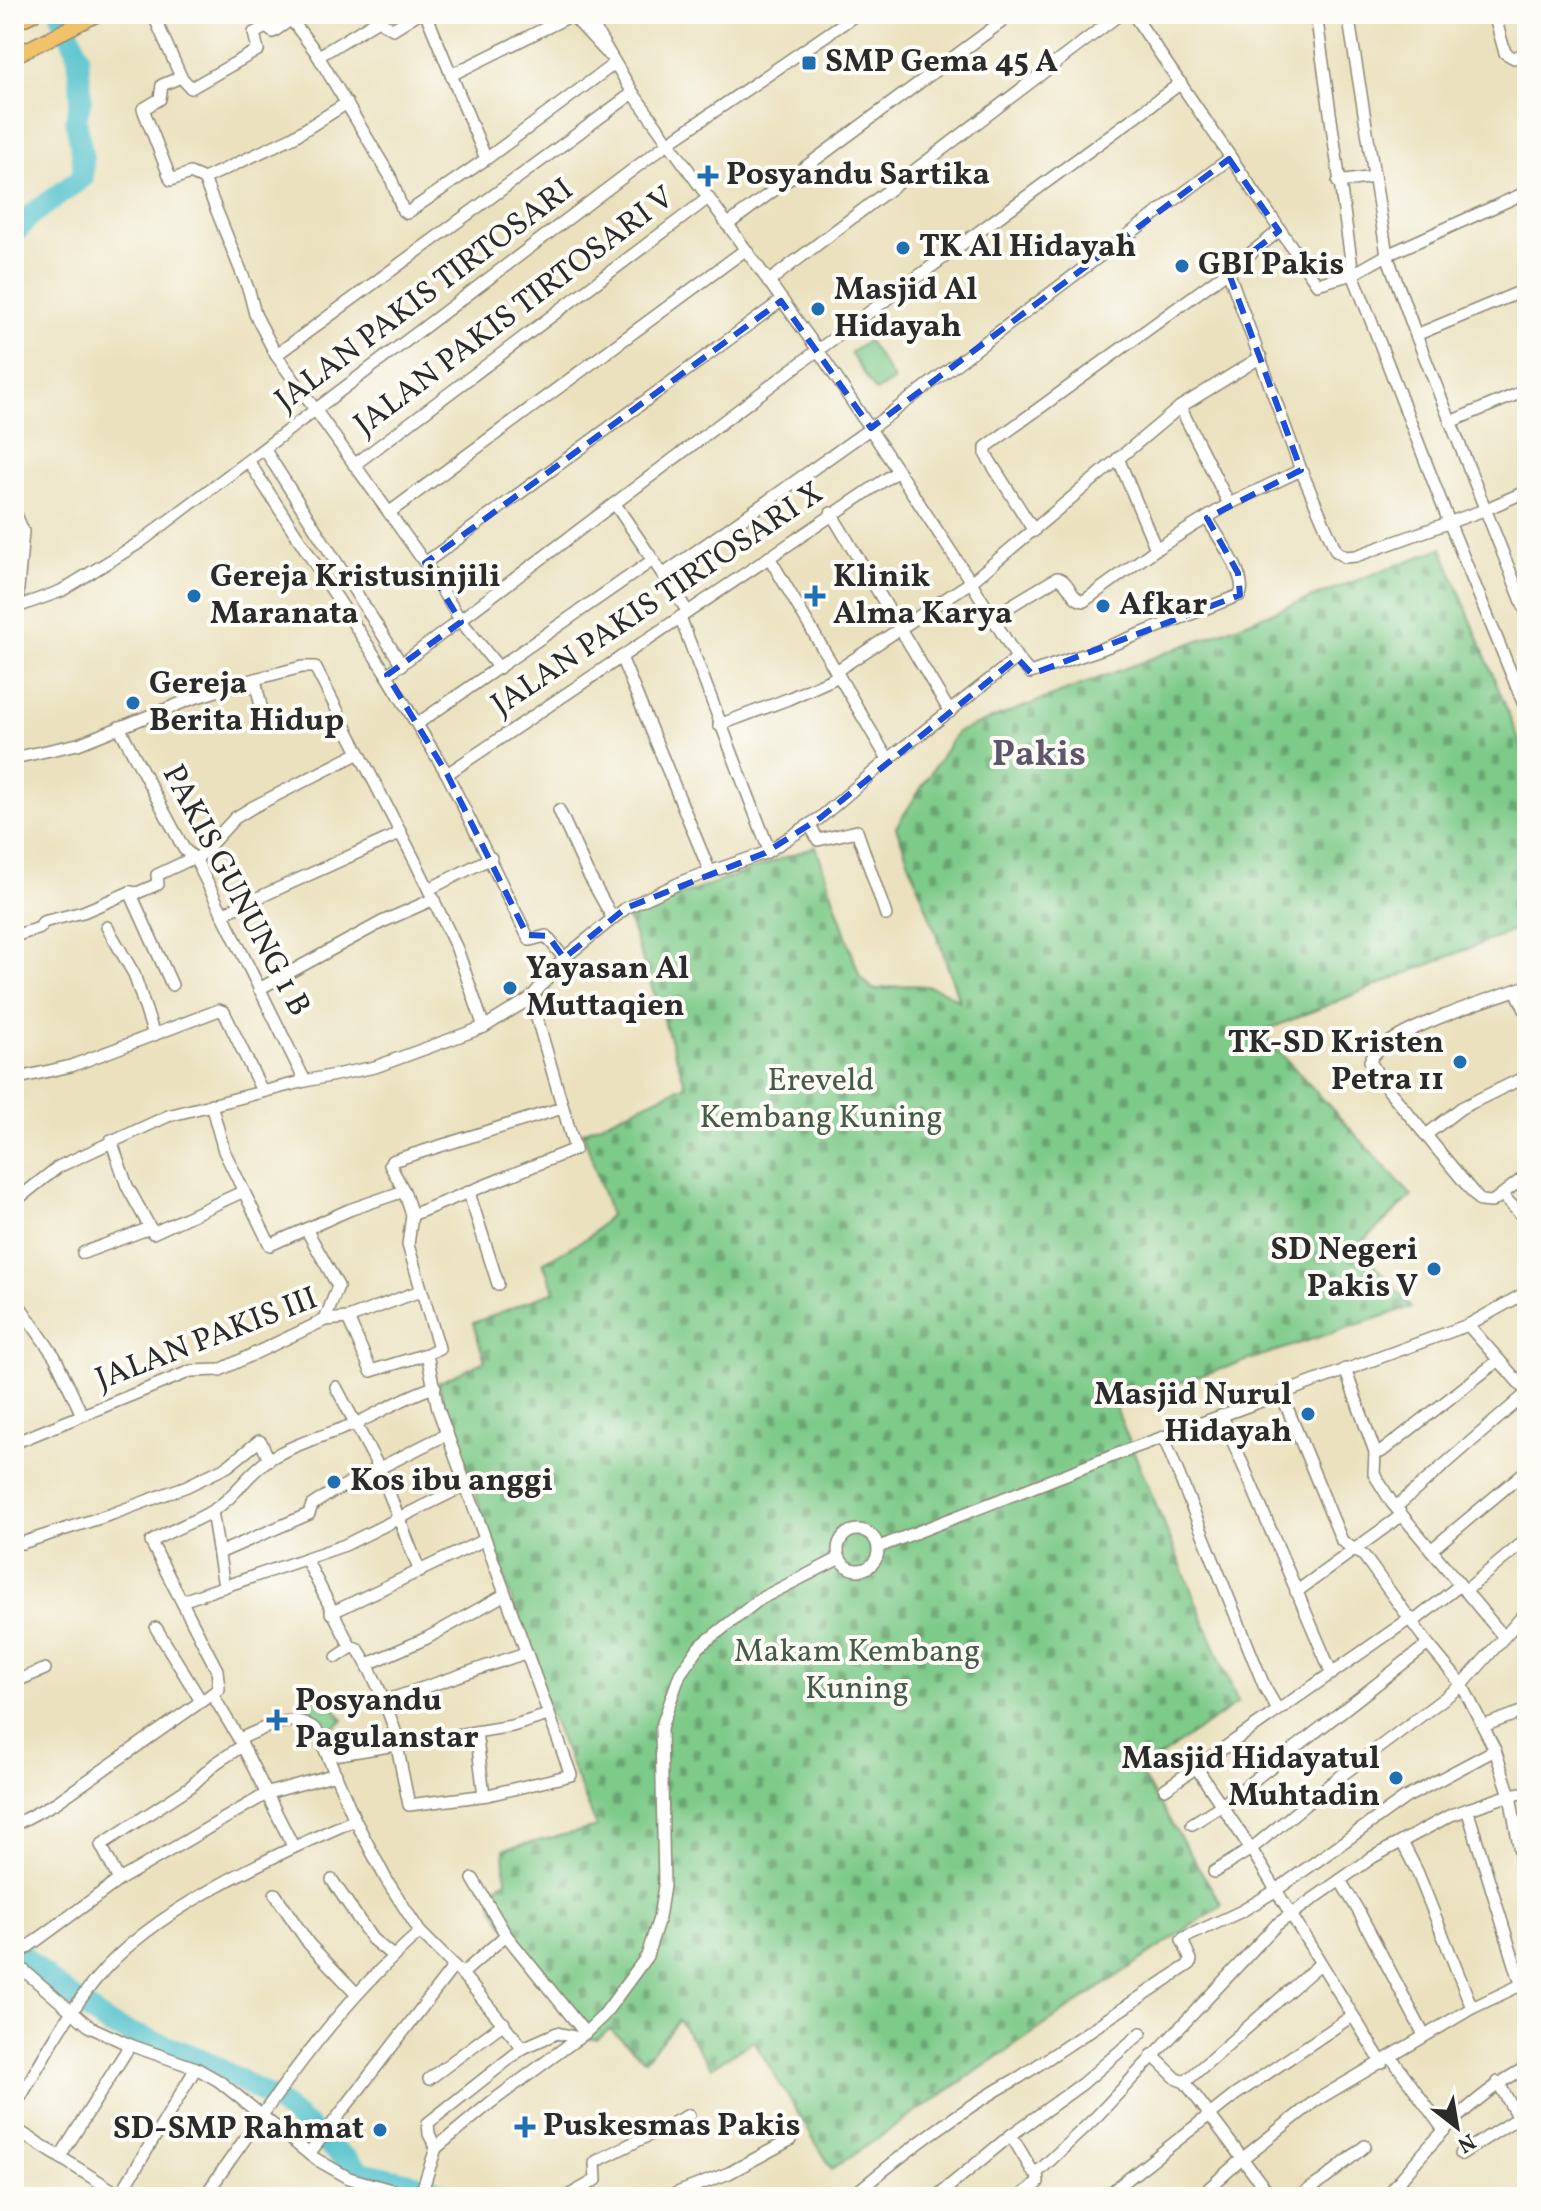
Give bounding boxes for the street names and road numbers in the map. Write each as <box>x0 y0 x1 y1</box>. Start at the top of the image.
street label: JALAN PAKIS TIRTOSARI <box>267 169 583 423</box>
street label: JALAN PAKIS TIRTOSARI V <box>346 177 684 447</box>
street label: JALAN PAKIS TIRTOSARI X <box>484 472 832 728</box>
street label: PAKIS GUNUNG 1 B <box>150 757 320 1025</box>
street label: JALAN PAKIS III <box>90 1277 324 1403</box>

